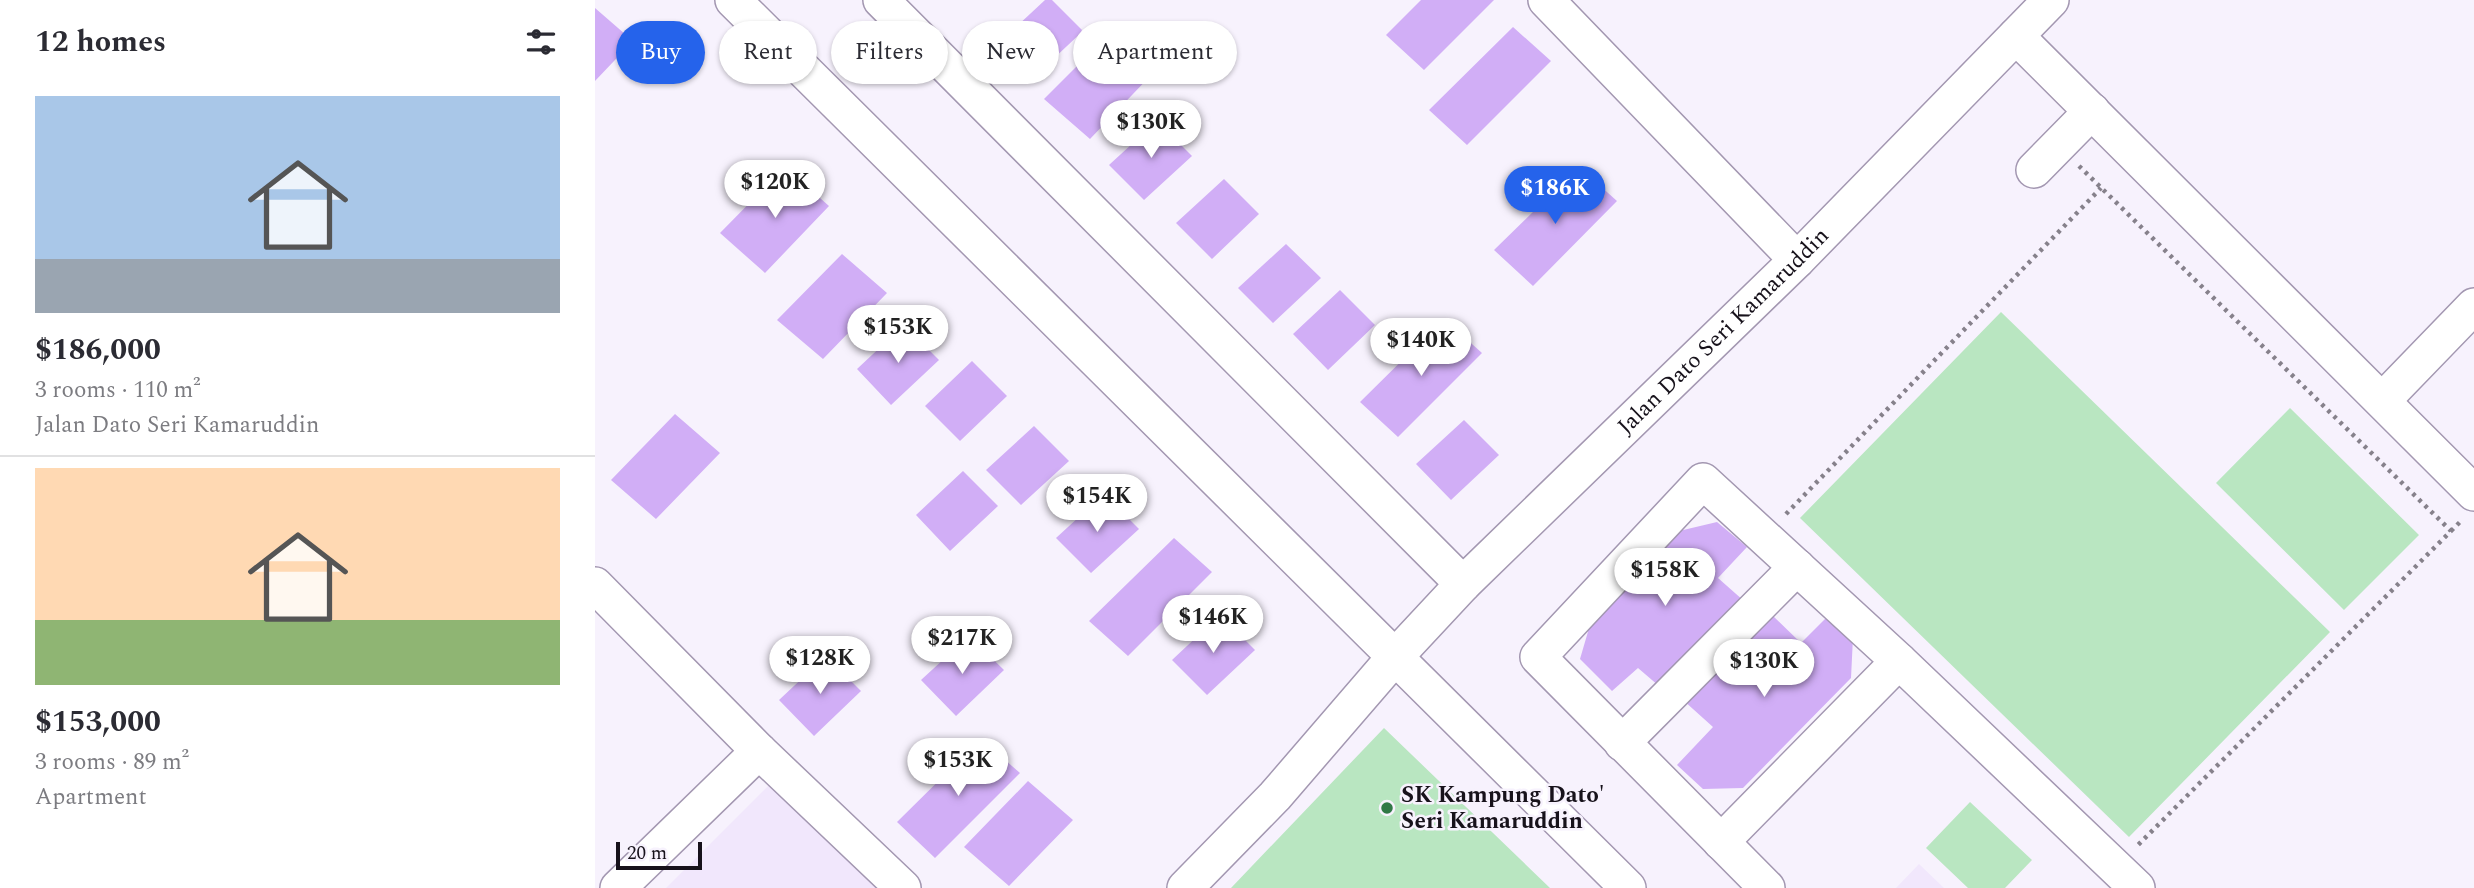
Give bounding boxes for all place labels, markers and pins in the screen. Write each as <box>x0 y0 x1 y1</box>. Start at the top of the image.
pin: $130K <box>1102 100 1200 160</box>
pin: $120K <box>726 160 824 220</box>
pin: $186K <box>1506 166 1604 226</box>
pin: $153K <box>849 306 947 365</box>
pin: $140K <box>1372 318 1470 378</box>
pin: $154K <box>1048 475 1146 534</box>
pin: $158K <box>1616 548 1714 608</box>
pin: $146K <box>1164 596 1262 655</box>
pin: $217K <box>913 616 1011 676</box>
pin: $128K <box>771 636 869 696</box>
pin: $130K <box>1715 640 1813 699</box>
pin: $153K <box>909 738 1007 798</box>
place label: SK Kampung Dato' Seri Kamaruddin <box>1401 778 1605 839</box>
marker: SK Kampung Dato' Seri Kamaruddin <box>1379 800 1395 816</box>

